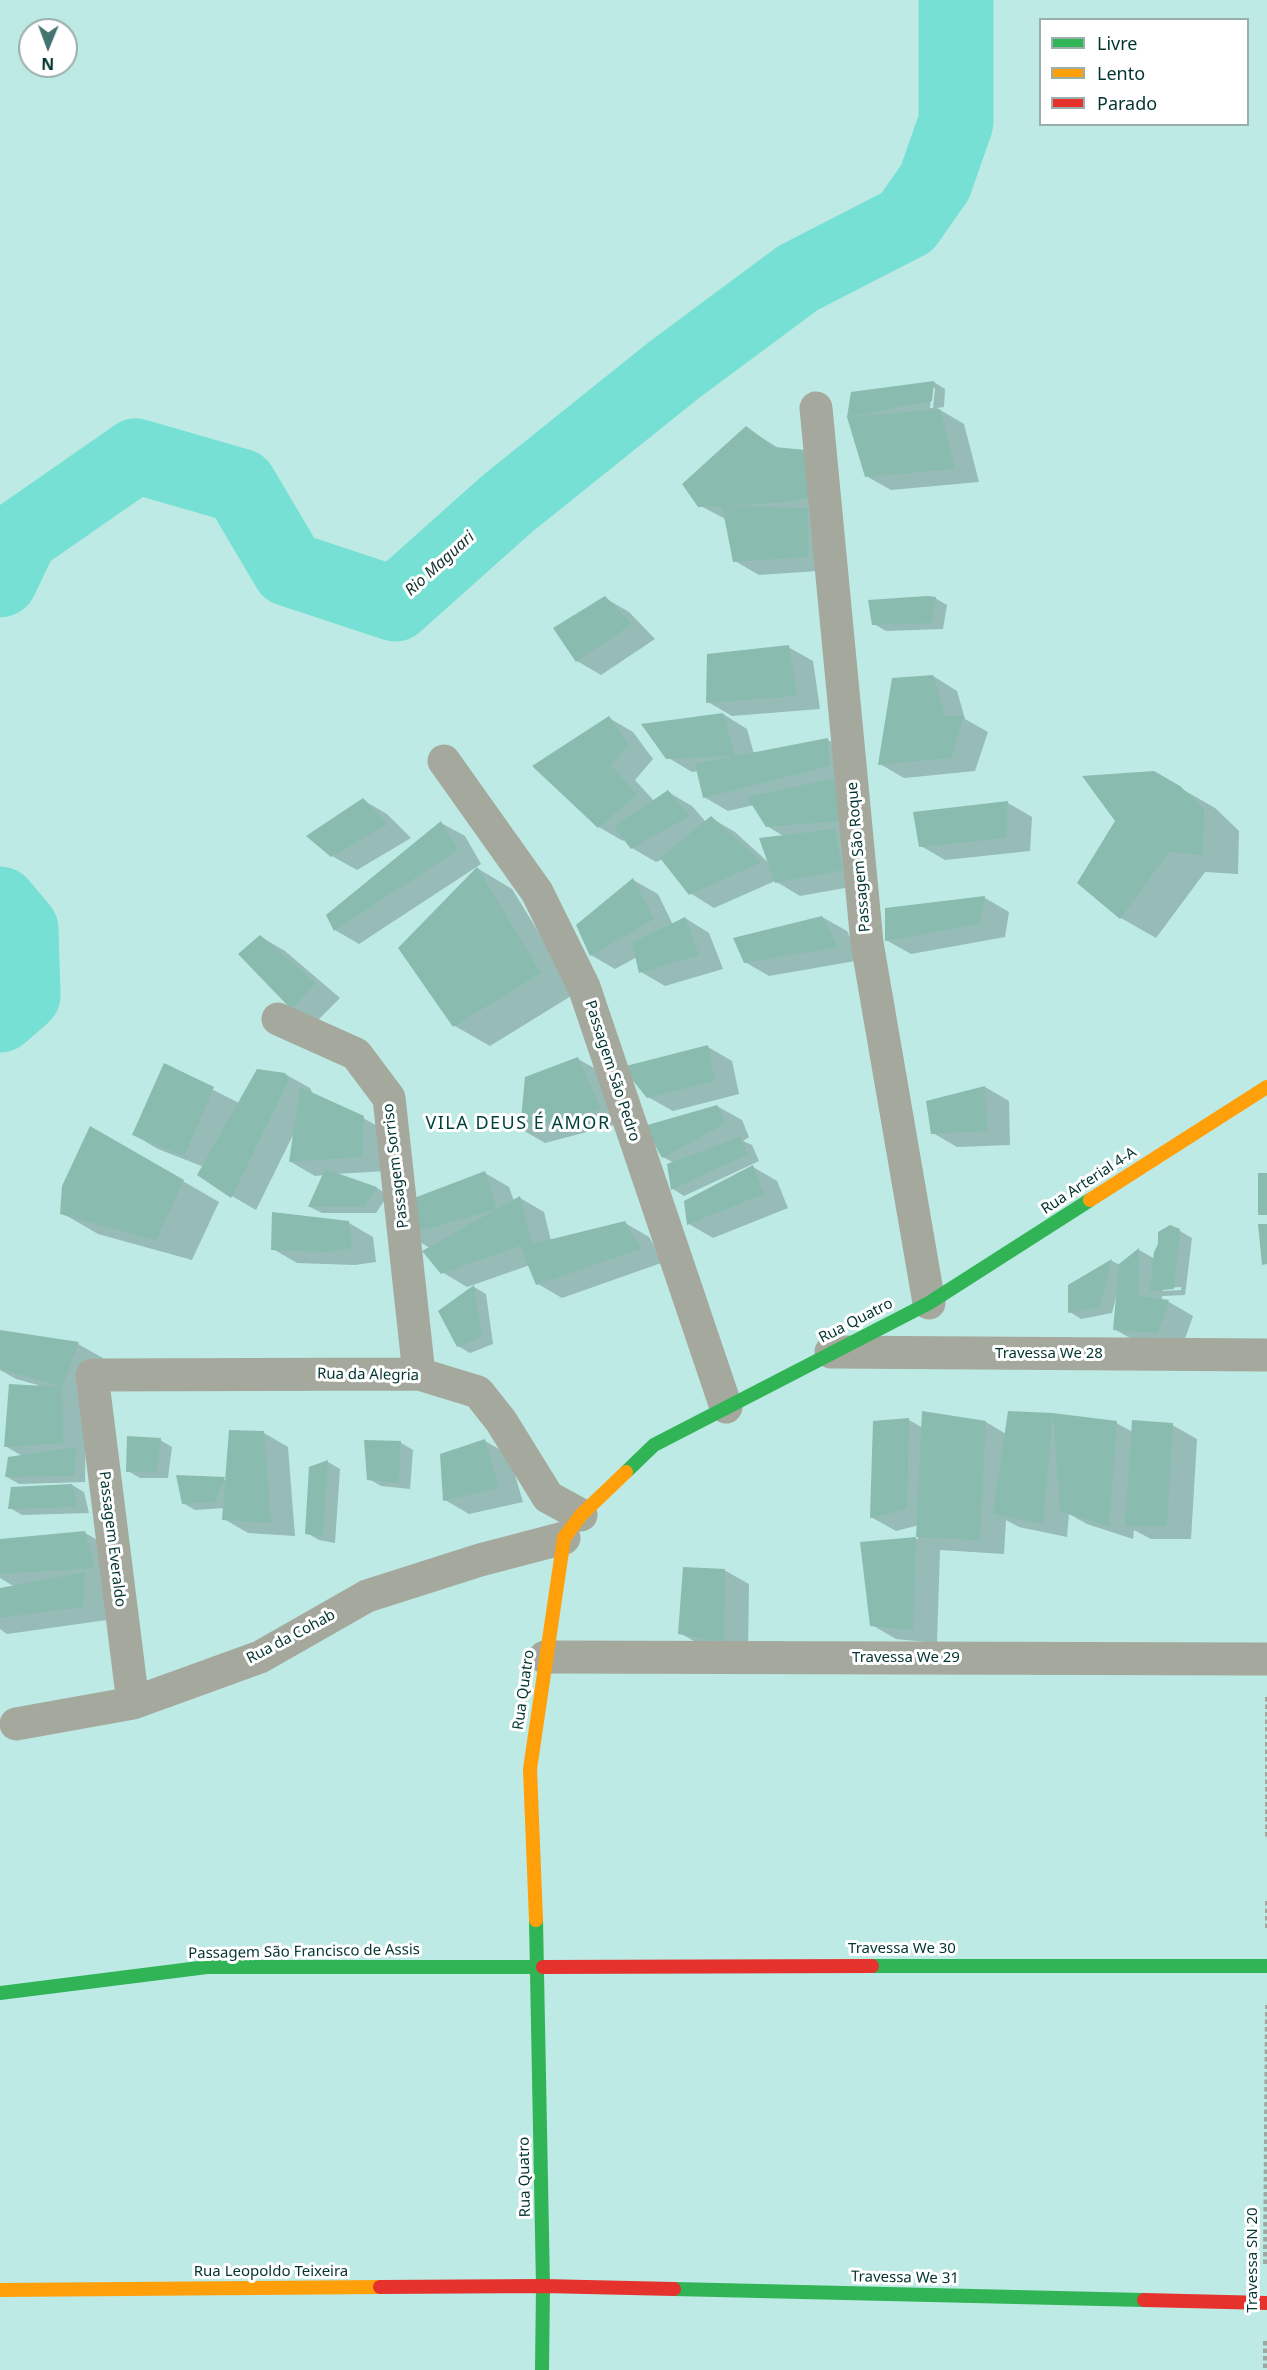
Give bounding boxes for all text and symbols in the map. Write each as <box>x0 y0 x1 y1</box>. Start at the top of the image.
north arrow <box>18 18 78 78</box>
legend <box>1039 18 1249 126</box>
text: Livre <box>1097 31 1137 55</box>
text: N <box>41 53 54 75</box>
text: Lento <box>1097 61 1145 85</box>
text: Parado <box>1097 91 1157 115</box>
water label: Rio Maguari <box>401 528 479 600</box>
street label: Passagem São Roque <box>843 781 875 933</box>
street label: Passagem São Pedro <box>581 998 643 1144</box>
street label: Passagem Sorriso <box>379 1103 413 1229</box>
district label: VILA DEUS É AMOR <box>425 1113 611 1135</box>
street label: Rua Arterial 4-A <box>1038 1144 1140 1218</box>
street label: Rua Quatro <box>816 1295 896 1347</box>
street label: Travessa We 28 <box>995 1345 1103 1363</box>
street label: Rua da Alegria <box>317 1365 419 1385</box>
street label: Passagem Everaldo <box>95 1470 129 1608</box>
street label: Rua da Cohab <box>244 1606 338 1668</box>
street label: Rua Quatro <box>509 1649 539 1731</box>
street label: Travessa We 29 <box>852 1649 960 1667</box>
street label: Travessa We 30 <box>848 1940 956 1958</box>
street label: Passagem São Francisco de Assis <box>188 1941 420 1963</box>
street label: Rua Quatro <box>515 2136 535 2218</box>
street label: Travessa SN 20 <box>1244 2207 1262 2313</box>
street label: Rua Leopoldo Teixeira <box>194 2263 348 2281</box>
street label: Travessa We 31 <box>851 2268 959 2288</box>

